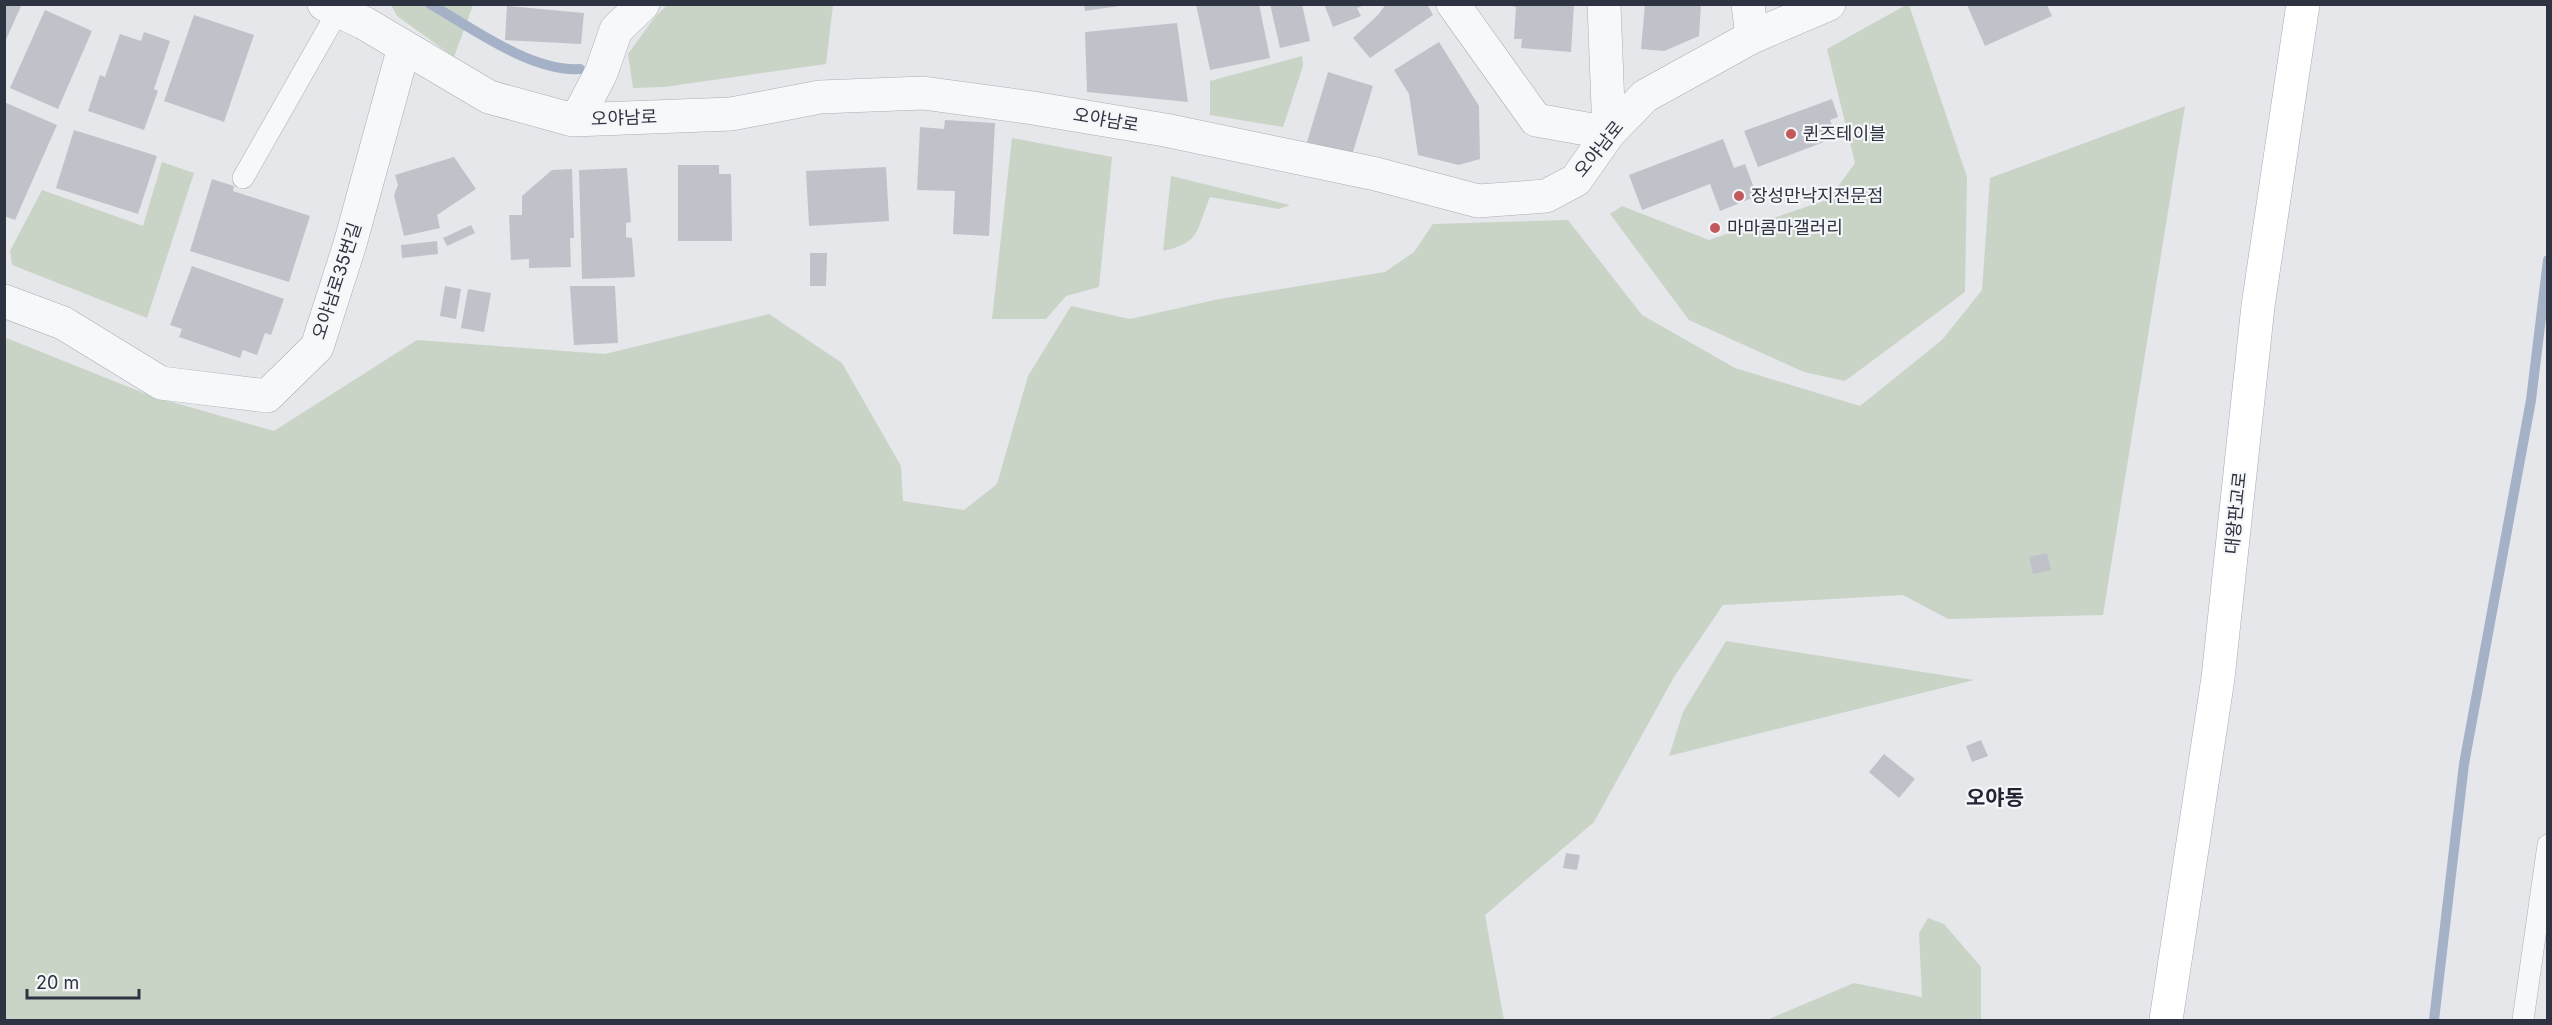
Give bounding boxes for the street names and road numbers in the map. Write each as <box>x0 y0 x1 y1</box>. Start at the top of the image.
street label: 오야남로 <box>1072 103 1141 136</box>
street label: 오야남로 <box>591 106 657 129</box>
street label: 오야남로 <box>1570 116 1628 181</box>
street label: 오야남로35번길 <box>308 220 365 342</box>
street label: 대왕판교로 <box>2221 471 2250 555</box>

